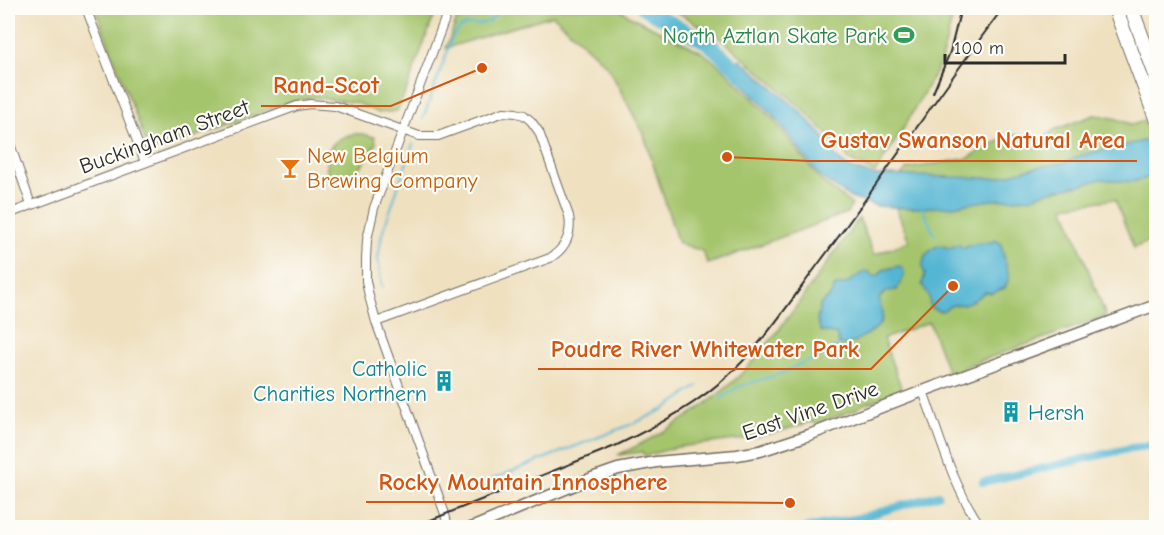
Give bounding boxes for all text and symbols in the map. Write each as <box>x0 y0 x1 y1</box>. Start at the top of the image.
place label: North Aztlan Skate Park <box>663 23 887 49</box>
sports icon: North Aztlan Skate Park <box>892 23 916 47</box>
scale bar <box>945 27 1065 65</box>
text: 100 m <box>954 38 1004 59</box>
callout: Rand-Scot <box>261 64 391 106</box>
text: Rand-Scot <box>273 71 380 99</box>
street label: Buckingham Street <box>76 94 253 180</box>
callout: Gustav Swanson Natural Area <box>808 119 1137 161</box>
text: Gustav Swanson Natural Area <box>821 126 1125 154</box>
place label: New Belgium Brewing Company <box>307 143 478 194</box>
bar icon: New Belgium Brewing Company <box>278 156 302 180</box>
callout: Poudre River Whitewater Park <box>538 327 871 369</box>
text: Poudre River Whitewater Park <box>551 335 860 363</box>
place label: Catholic Charities Northern <box>253 356 427 407</box>
building icon: Catholic Charities Northern <box>432 369 456 393</box>
street label: East Vine Drive <box>739 376 882 446</box>
building icon: Hersh <box>999 400 1023 424</box>
place label: Hersh <box>1028 400 1085 426</box>
callout: Rocky Mountain Innosphere <box>366 460 679 502</box>
text: Rocky Mountain Innosphere <box>378 468 668 496</box>

